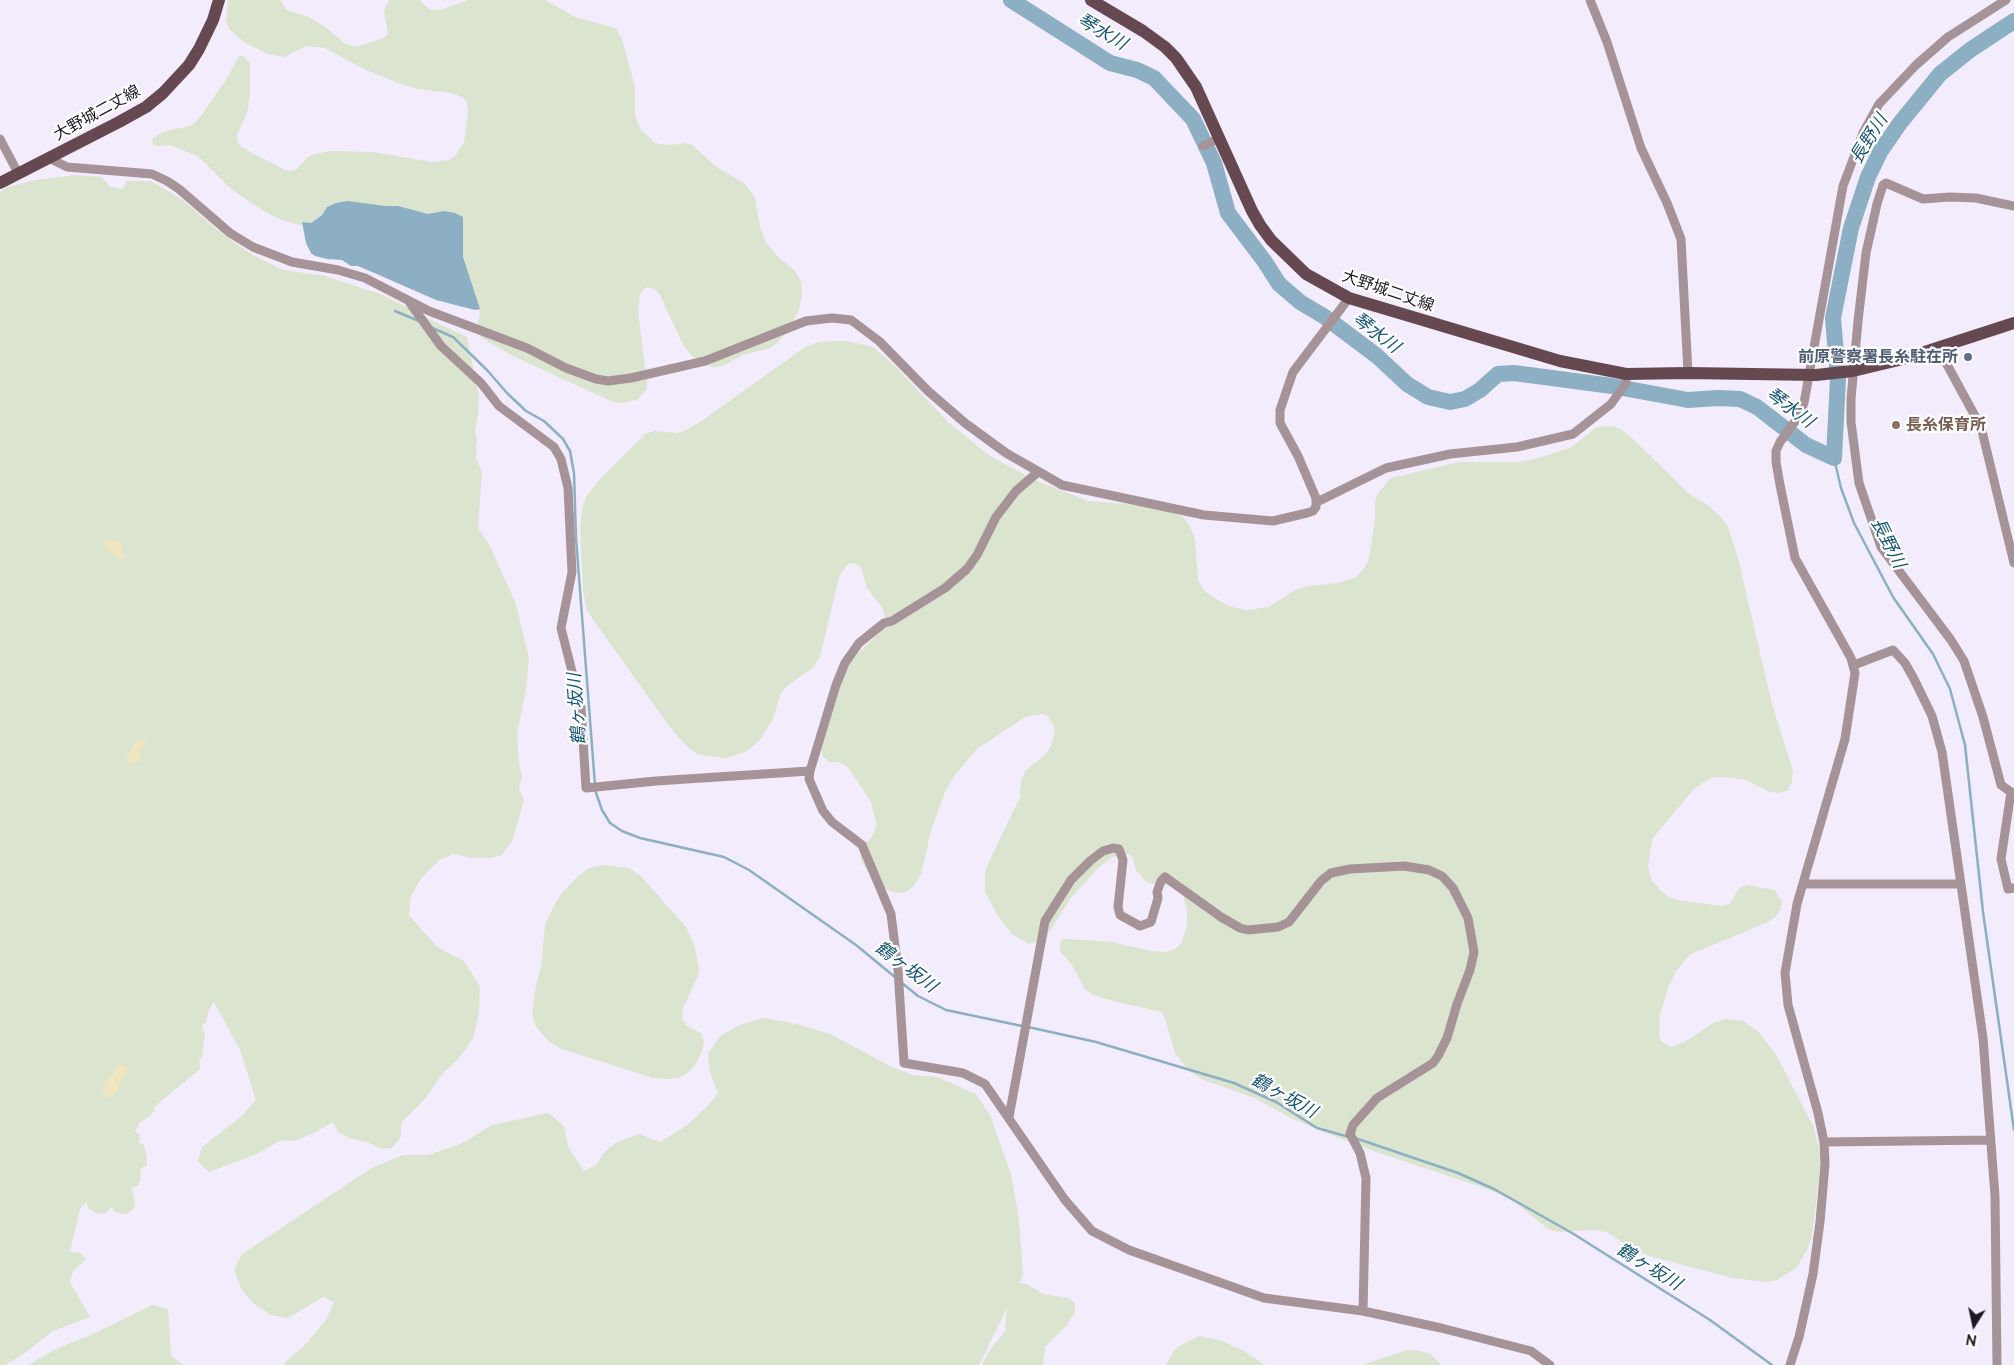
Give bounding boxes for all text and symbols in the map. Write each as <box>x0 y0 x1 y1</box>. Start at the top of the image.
water label: 琴水川 <box>1073 9 1131 55</box>
street label: 大野城二丈線 <box>50 81 144 145</box>
water label: 長野川 <box>1846 110 1892 168</box>
street label: 大野城二丈線 <box>1339 266 1437 316</box>
water label: 琴水川 <box>1348 308 1404 358</box>
place label: 前原警察署長糸駐在所 <box>1798 347 1958 367</box>
marker: 前原警察署長糸駐在所 <box>1962 351 1974 363</box>
water label: 琴水川 <box>1762 383 1818 433</box>
place label: 長糸保育所 <box>1906 415 1986 435</box>
marker: 長糸保育所 <box>1890 419 1902 431</box>
water label: 長野川 <box>1866 514 1910 572</box>
water label: 鶴ヶ坂川 <box>564 672 590 746</box>
water label: 鶴ヶ坂川 <box>871 937 941 997</box>
water label: 鶴ヶ坂川 <box>1247 1069 1321 1123</box>
water label: 鶴ヶ坂川 <box>1613 1239 1685 1295</box>
north arrow <box>1949 1300 1999 1350</box>
text: N <box>1965 1331 1978 1349</box>

